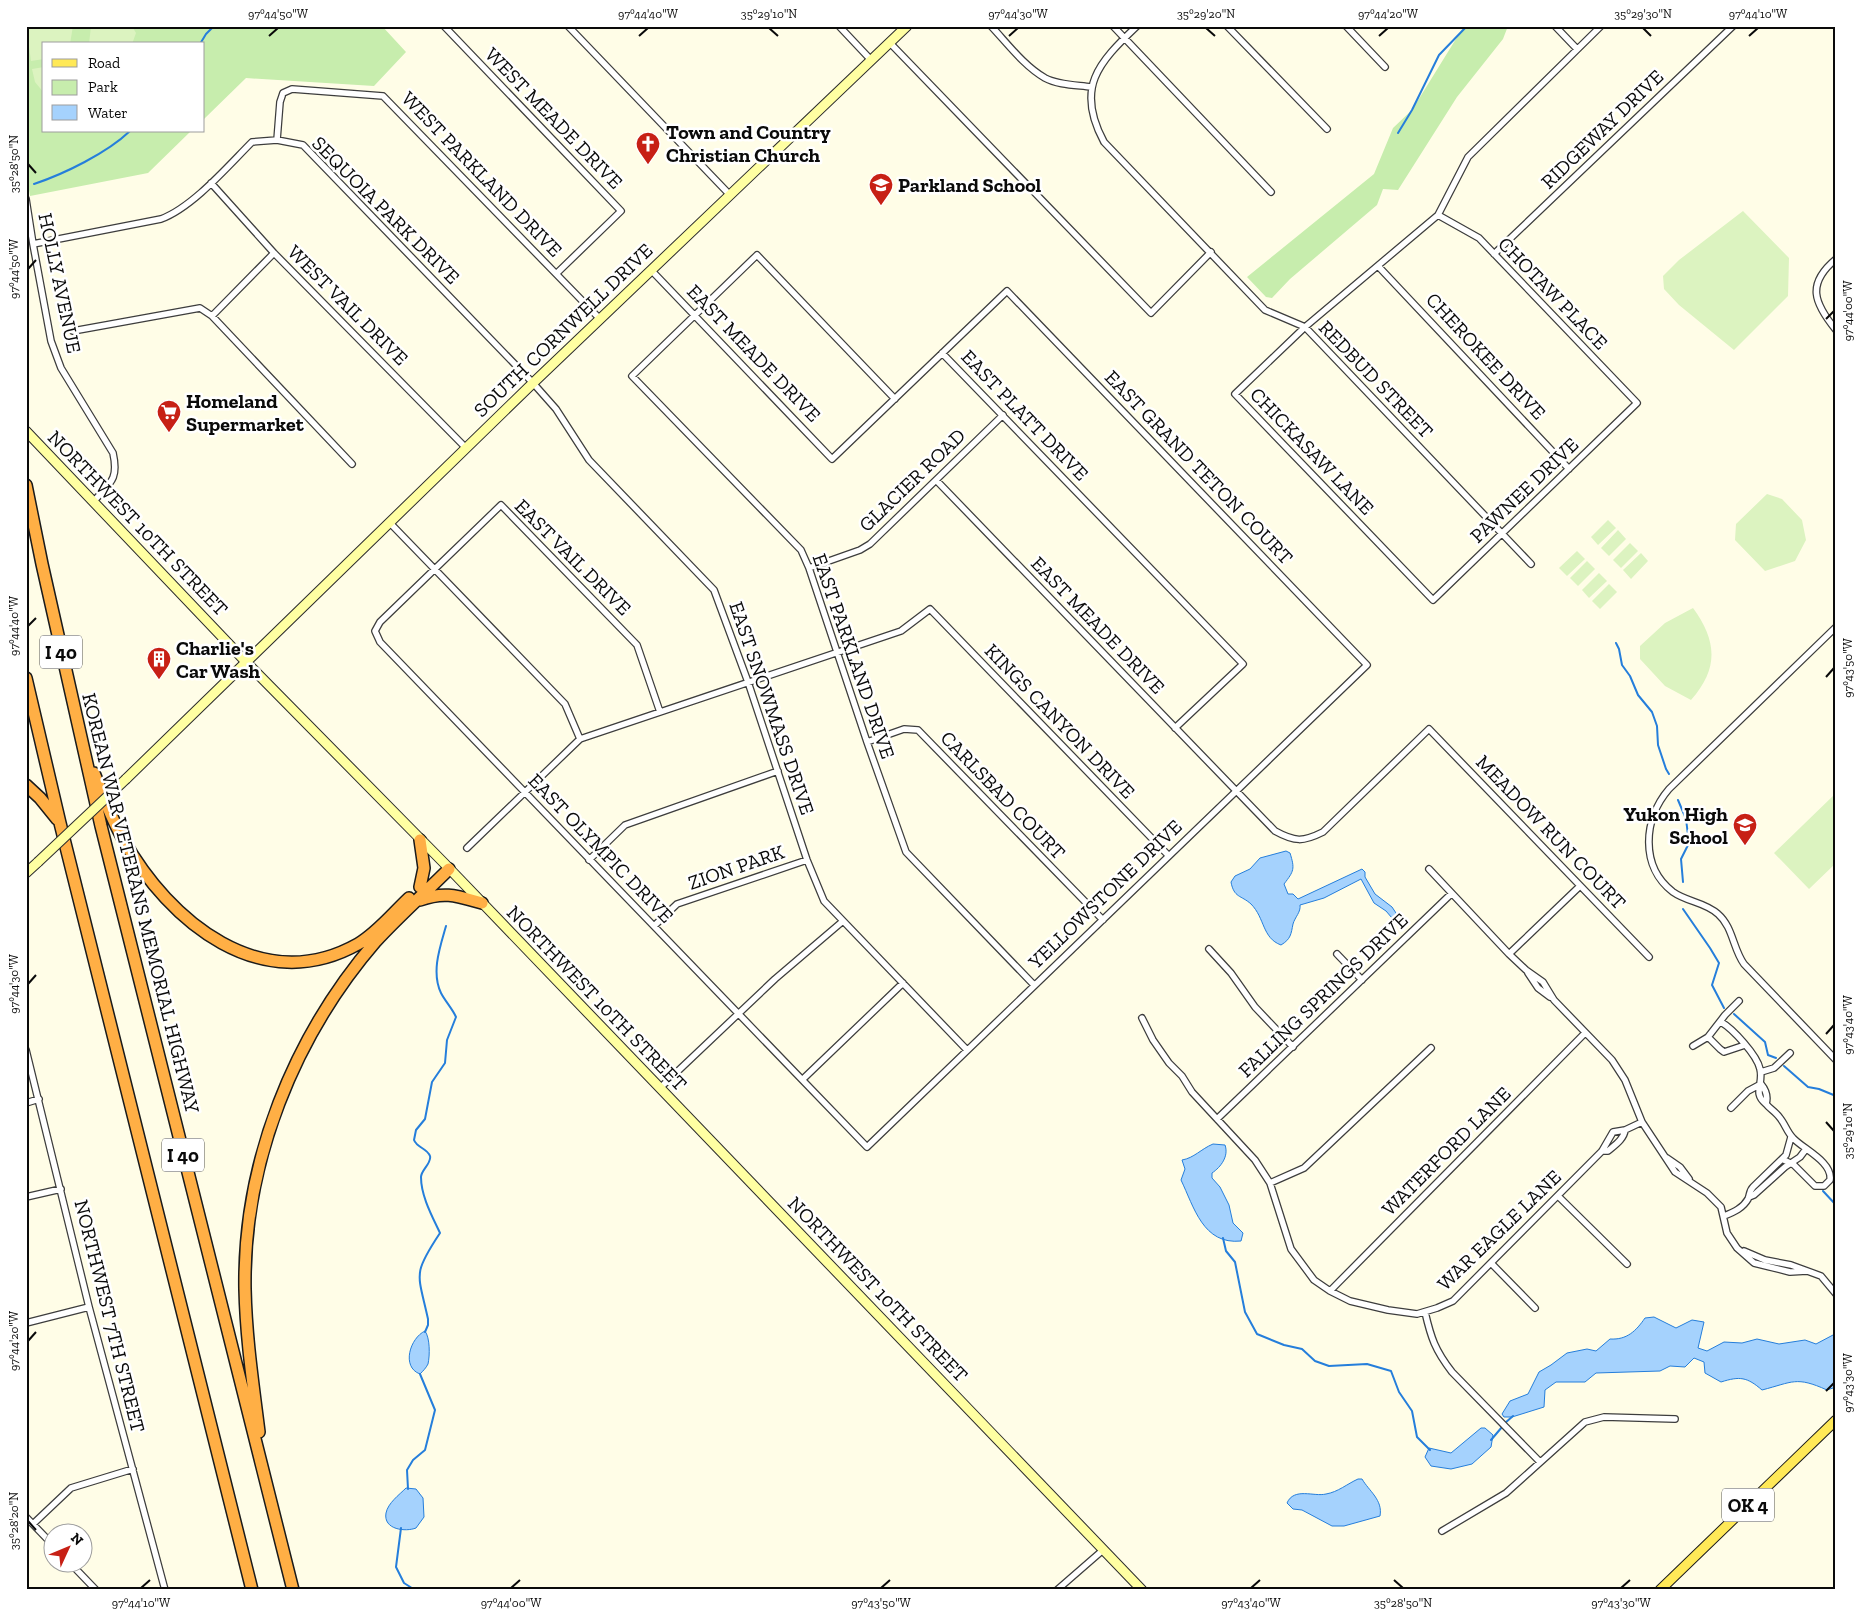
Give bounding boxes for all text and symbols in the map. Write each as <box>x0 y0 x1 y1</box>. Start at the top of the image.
text: 97°44'50"W <box>248 7 309 21</box>
text: 97°44'40"W <box>618 7 679 21</box>
text: 35°29'10"N <box>741 7 797 21</box>
text: 97°44'30"W <box>988 7 1049 21</box>
text: 35°29'20"N <box>1177 7 1235 21</box>
text: 97°44'20"W <box>1358 7 1419 21</box>
text: 35°29'30"N <box>1614 7 1672 21</box>
text: 97°44'10"W <box>1729 7 1788 21</box>
legend <box>42 42 205 132</box>
street label: WEST MEADE DRIVE <box>480 42 628 194</box>
text: Road <box>88 54 121 72</box>
street label: RIDGEWAY DRIVE <box>1536 64 1668 194</box>
text: Park <box>88 78 118 96</box>
street label: WEST PARKLAND DRIVE <box>397 86 567 262</box>
text: Water <box>88 104 128 122</box>
place label: Town and Country Christian Church <box>666 120 831 167</box>
street label: SEQUOIA PARK DRIVE <box>307 131 465 289</box>
church icon: Town and Country Christian Church <box>635 131 661 165</box>
text: 35°28'50"N <box>7 135 21 193</box>
school or university icon: Parkland School <box>868 172 894 206</box>
place label: Parkland School <box>898 173 1042 197</box>
street label: HOLLY AVENUE <box>33 211 87 355</box>
street label: CHOTAW PLACE <box>1493 232 1613 354</box>
text: 97°44'50"W <box>7 238 21 299</box>
street label: SOUTH CORNWELL DRIVE <box>469 238 657 422</box>
street label: WEST VAIL DRIVE <box>283 240 413 370</box>
street label: EAST MEADE DRIVE <box>682 279 826 427</box>
text: 97°44'00"W <box>1841 280 1855 341</box>
street label: CHEROKEE DRIVE <box>1421 288 1551 424</box>
street label: REDBUD STREET <box>1314 315 1438 443</box>
street label: EAST PLATT DRIVE <box>956 345 1094 485</box>
street label: EAST GRAND TETON COURT <box>1100 365 1298 569</box>
street label: CHICKASAW LANE <box>1245 382 1379 520</box>
place label: Homeland Supermarket <box>186 389 305 436</box>
supermarket icon: Homeland Supermarket <box>156 399 182 433</box>
street label: GLACIER ROAD <box>854 423 970 537</box>
street label: NORTHWEST 10TH STREET <box>43 425 233 621</box>
street label: PAWNEE DRIVE <box>1465 432 1583 548</box>
street label: EAST VAIL DRIVE <box>510 494 636 620</box>
street label: EAST PARKLAND DRIVE <box>808 550 900 762</box>
street label: EAST MEADE DRIVE <box>1026 551 1170 699</box>
text: 97°44'40"W <box>7 595 21 656</box>
street label: EAST SNOWMASS DRIVE <box>724 598 820 818</box>
road number: I 40 <box>40 636 82 669</box>
place label: Charlie's Car Wash <box>176 636 261 683</box>
text: 97°43'50"W <box>1841 637 1855 698</box>
street label: KINGS CANYON DRIVE <box>980 639 1140 803</box>
building icon: Charlie's Car Wash <box>146 646 172 680</box>
street label: KOREAN WAR VETERANS MEMORIAL HIGHWAY <box>77 690 205 1116</box>
street label: CARLSBAD COURT <box>936 726 1070 864</box>
street label: MEADOW RUN COURT <box>1471 750 1631 914</box>
street label: EAST OLYMPIC DRIVE <box>523 768 679 928</box>
place label: Yukon High School <box>1623 802 1728 849</box>
school or university icon: Yukon High School <box>1732 812 1758 846</box>
street label: YELLOWSTONE DRIVE <box>1022 814 1187 974</box>
street label: ZION PARK <box>685 839 787 895</box>
street label: NORTHWEST 10TH STREET <box>502 900 692 1096</box>
street label: FALLING SPRINGS DRIVE <box>1233 908 1413 1082</box>
text: 97°44'30"W <box>7 953 21 1014</box>
text: 97°43'40"W <box>1841 994 1855 1055</box>
street label: WATERFORD LANE <box>1376 1081 1516 1221</box>
text: 35°29'10"N <box>1841 1103 1855 1159</box>
road number: I 40 <box>162 1138 204 1172</box>
street label: WAR EAGLE LANE <box>1432 1165 1566 1295</box>
street label: NORTHWEST 10TH STREET <box>783 1191 973 1387</box>
street label: NORTHWEST 7TH STREET <box>69 1197 151 1435</box>
text: 97°44'20"W <box>7 1310 21 1371</box>
text: 97°43'30"W <box>1841 1353 1855 1413</box>
road number: OK 4 <box>1722 1488 1774 1522</box>
text: 35°28'20"N <box>7 1492 21 1550</box>
north arrow <box>42 1524 92 1574</box>
text: N <box>67 1530 87 1549</box>
text: 97°44'10"W <box>112 1596 171 1610</box>
text: 97°44'00"W <box>481 1596 542 1610</box>
text: 97°43'50"W <box>851 1596 912 1610</box>
text: 97°43'40"W <box>1221 1596 1282 1610</box>
text: 35°28'50"N <box>1374 1596 1432 1610</box>
text: 97°43'30"W <box>1591 1596 1651 1610</box>

